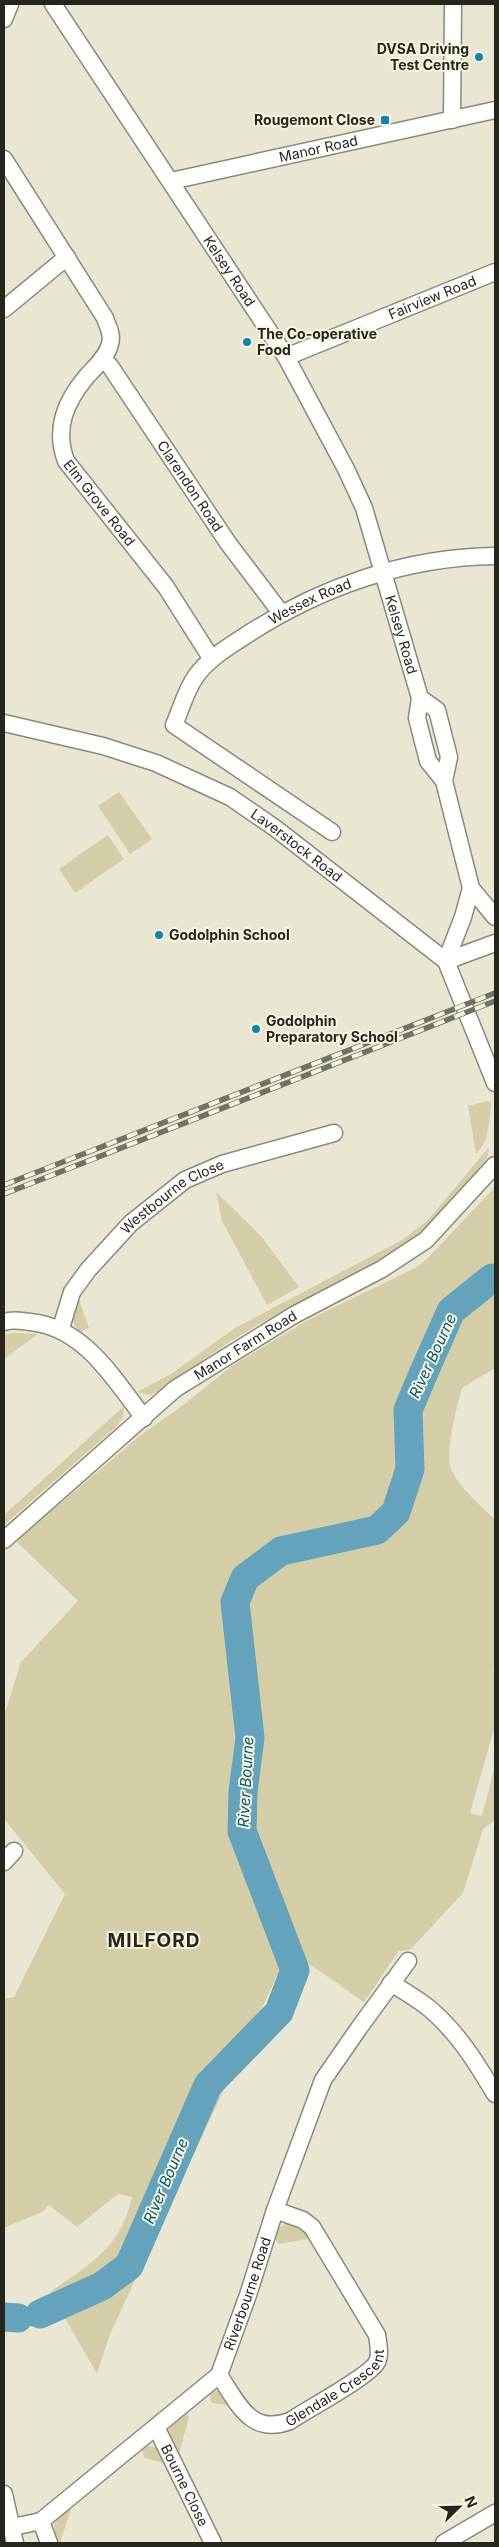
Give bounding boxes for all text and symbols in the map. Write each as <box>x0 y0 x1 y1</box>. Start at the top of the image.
place label: DVSA Driving Test Centre <box>377 40 469 73</box>
marker: DVSA Driving Test Centre <box>473 51 485 63</box>
place label: Rougemont Close <box>254 111 375 128</box>
marker: Rougemont Close <box>379 114 391 126</box>
street label: Manor Road <box>277 131 359 165</box>
street label: Kelsey Road <box>200 232 259 309</box>
street label: Fairview Road <box>386 272 478 322</box>
place label: The Co-operative Food <box>257 325 377 358</box>
marker: The Co-operative Food <box>241 336 253 348</box>
street label: Clarendon Road <box>154 437 227 535</box>
street label: Elm Grove Road <box>60 456 139 549</box>
street label: Wessex Road <box>265 574 353 628</box>
street label: Kelsey Road <box>382 593 421 676</box>
street label: Laverstock Road <box>248 805 346 885</box>
place label: Godolphin School <box>169 926 290 943</box>
marker: Godolphin School <box>153 929 165 941</box>
place label: Godolphin Preparatory School <box>266 1012 398 1045</box>
marker: Godolphin Preparatory School <box>250 1023 262 1035</box>
street label: Westbourne Close <box>117 1155 226 1237</box>
street label: Manor Farm Road <box>191 1307 300 1383</box>
water label: River Bourne <box>405 1311 460 1401</box>
water label: River Bourne <box>234 1736 257 1828</box>
district label: MILFORD <box>108 1929 200 1952</box>
water label: River Bourne <box>139 2135 192 2226</box>
street label: Riverbourne Road <box>220 2235 274 2353</box>
street label: Glendale Crescent <box>282 2349 387 2430</box>
street label: Bourne Close <box>158 2441 212 2529</box>
north arrow <box>434 2482 484 2532</box>
text: N <box>462 2493 481 2510</box>

